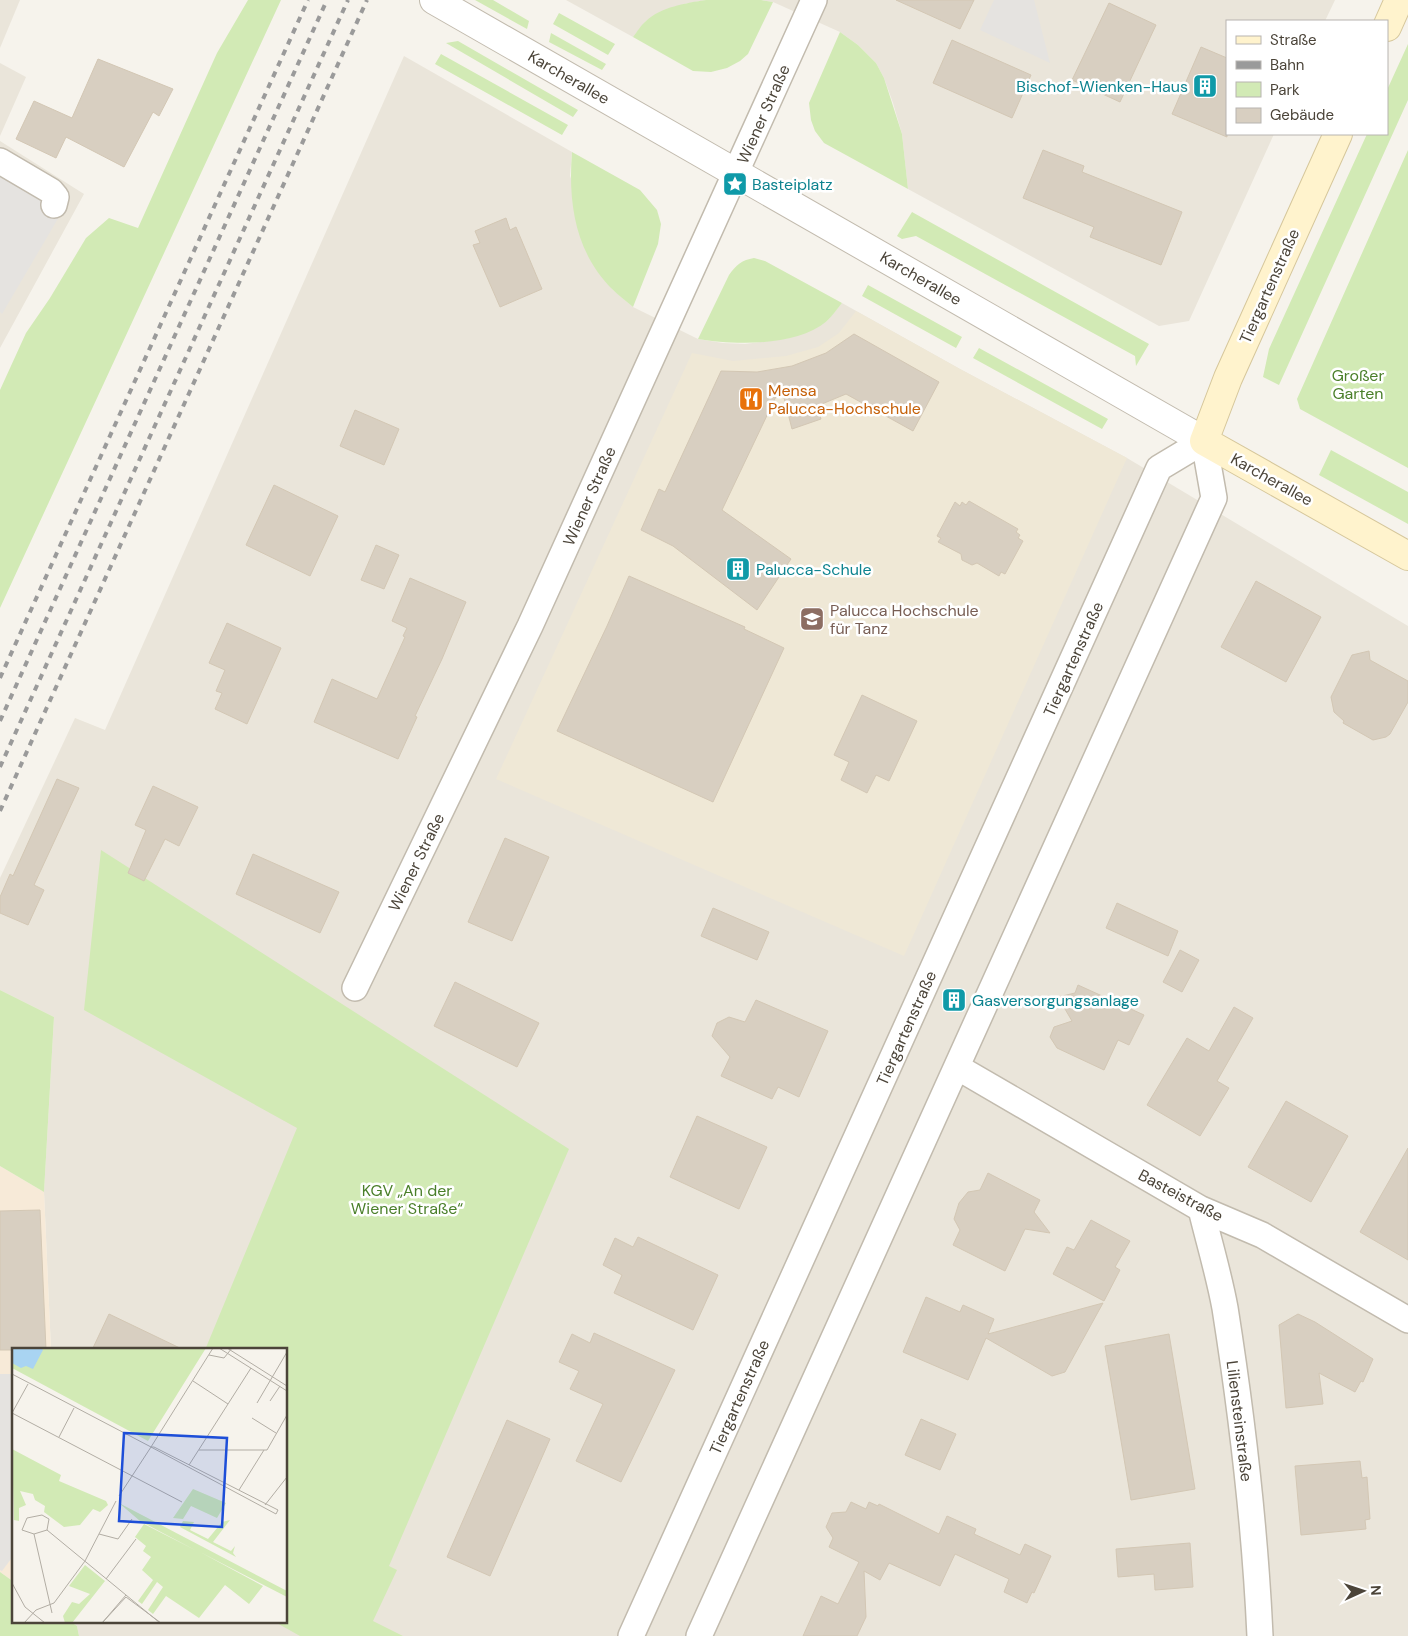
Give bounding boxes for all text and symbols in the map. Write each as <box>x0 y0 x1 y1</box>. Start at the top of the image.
legend <box>1226 20 1388 135</box>
text: Straße <box>1270 30 1317 50</box>
street label: Karcherallee <box>524 46 613 109</box>
text: Bahn <box>1270 55 1304 75</box>
street label: Wiener Straße <box>732 61 795 167</box>
building icon: Bischof-Wienken-Haus <box>1192 73 1218 99</box>
place label: Bischof-Wienken-Haus <box>1016 76 1188 97</box>
text: Park <box>1270 80 1300 100</box>
text: Gebäude <box>1270 105 1334 125</box>
place icon: Basteiplatz <box>722 171 748 197</box>
place label: Basteiplatz <box>752 174 833 195</box>
street label: Tiergartenstraße <box>1235 226 1304 347</box>
street label: Karcherallee <box>876 247 965 310</box>
park label: Großer Garten <box>1332 365 1384 404</box>
place label: Mensa Palucca-Hochschule <box>768 380 921 419</box>
restaurant icon: Mensa Palucca-Hochschule <box>738 386 764 412</box>
street label: Wiener Straße <box>558 443 621 549</box>
street label: Karcherallee <box>1227 448 1317 511</box>
building icon: Palucca-Schule <box>725 556 751 582</box>
place label: Palucca-Schule <box>756 559 871 580</box>
street label: Tiergartenstraße <box>1039 599 1108 720</box>
place label: Palucca Hochschule für Tanz <box>830 600 979 639</box>
school or university icon: Palucca Hochschule für Tanz <box>799 606 825 632</box>
street label: Wiener Straße <box>384 810 449 915</box>
street label: Tiergartenstraße <box>872 968 941 1089</box>
building icon: Gasversorgungsanlage <box>941 987 967 1013</box>
place label: Gasversorgungsanlage <box>972 990 1139 1011</box>
street label: Basteistraße <box>1135 1164 1227 1227</box>
park label: KGV „An der Wiener Straße“ <box>351 1180 463 1219</box>
street label: Tiergartenstraße <box>705 1337 774 1458</box>
inset map <box>12 1348 288 1624</box>
street label: Liliensteinstraße <box>1222 1359 1257 1483</box>
north arrow <box>1338 1566 1388 1616</box>
text: N <box>1367 1585 1385 1596</box>

